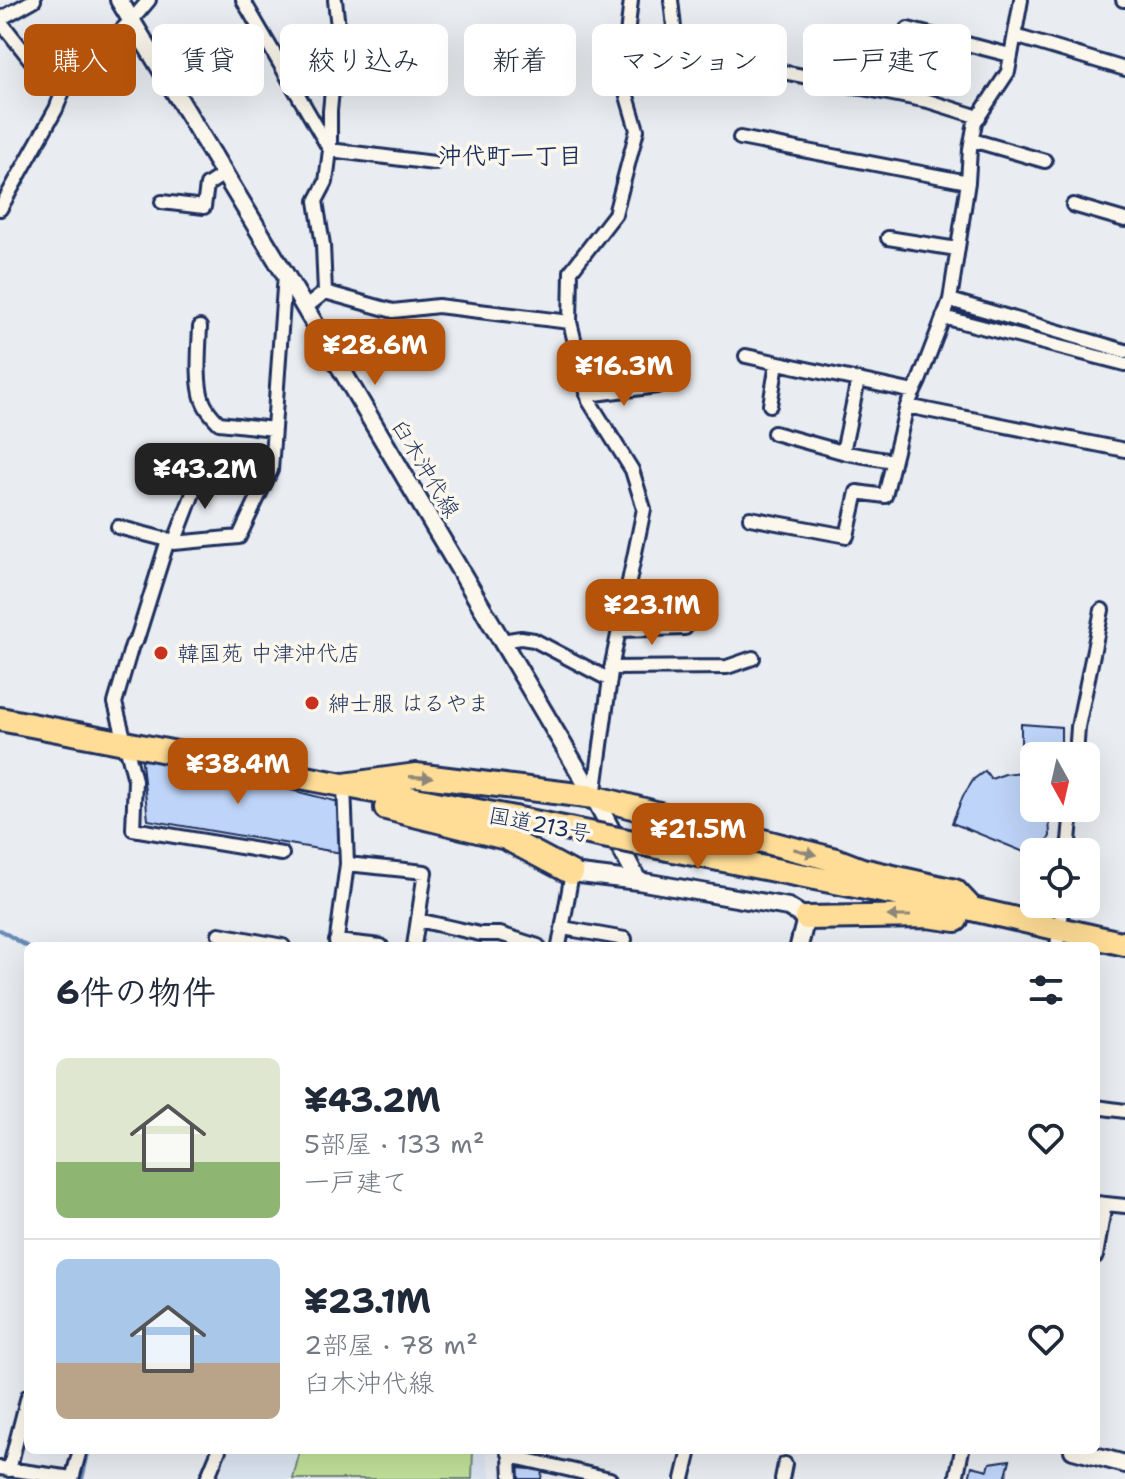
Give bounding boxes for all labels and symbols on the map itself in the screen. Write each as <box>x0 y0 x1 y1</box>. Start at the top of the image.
district label: 沖代町一丁目 <box>438 140 582 172</box>
pin: ¥28.6M <box>310 319 440 387</box>
pin: ¥16.3M <box>559 340 689 408</box>
street label: 臼木沖代線 <box>385 414 466 523</box>
pin: ¥43.2M <box>140 443 270 511</box>
pin: ¥23.1M <box>587 579 717 647</box>
place label: 韓国苑 中津沖代店 <box>177 639 361 668</box>
marker: 韓国苑 中津沖代店 <box>152 644 170 662</box>
place label: 紳士服 はるやま <box>328 689 490 718</box>
marker: 紳士服 はるやま <box>303 694 321 712</box>
pin: ¥38.4M <box>173 738 303 806</box>
north arrow <box>1020 742 1100 822</box>
one-way arrow <box>409 771 434 784</box>
street label: 国道213号 <box>486 800 594 849</box>
pin: ¥21.5M <box>633 803 763 871</box>
one-way arrow <box>794 846 818 859</box>
one-way arrow <box>886 910 911 922</box>

